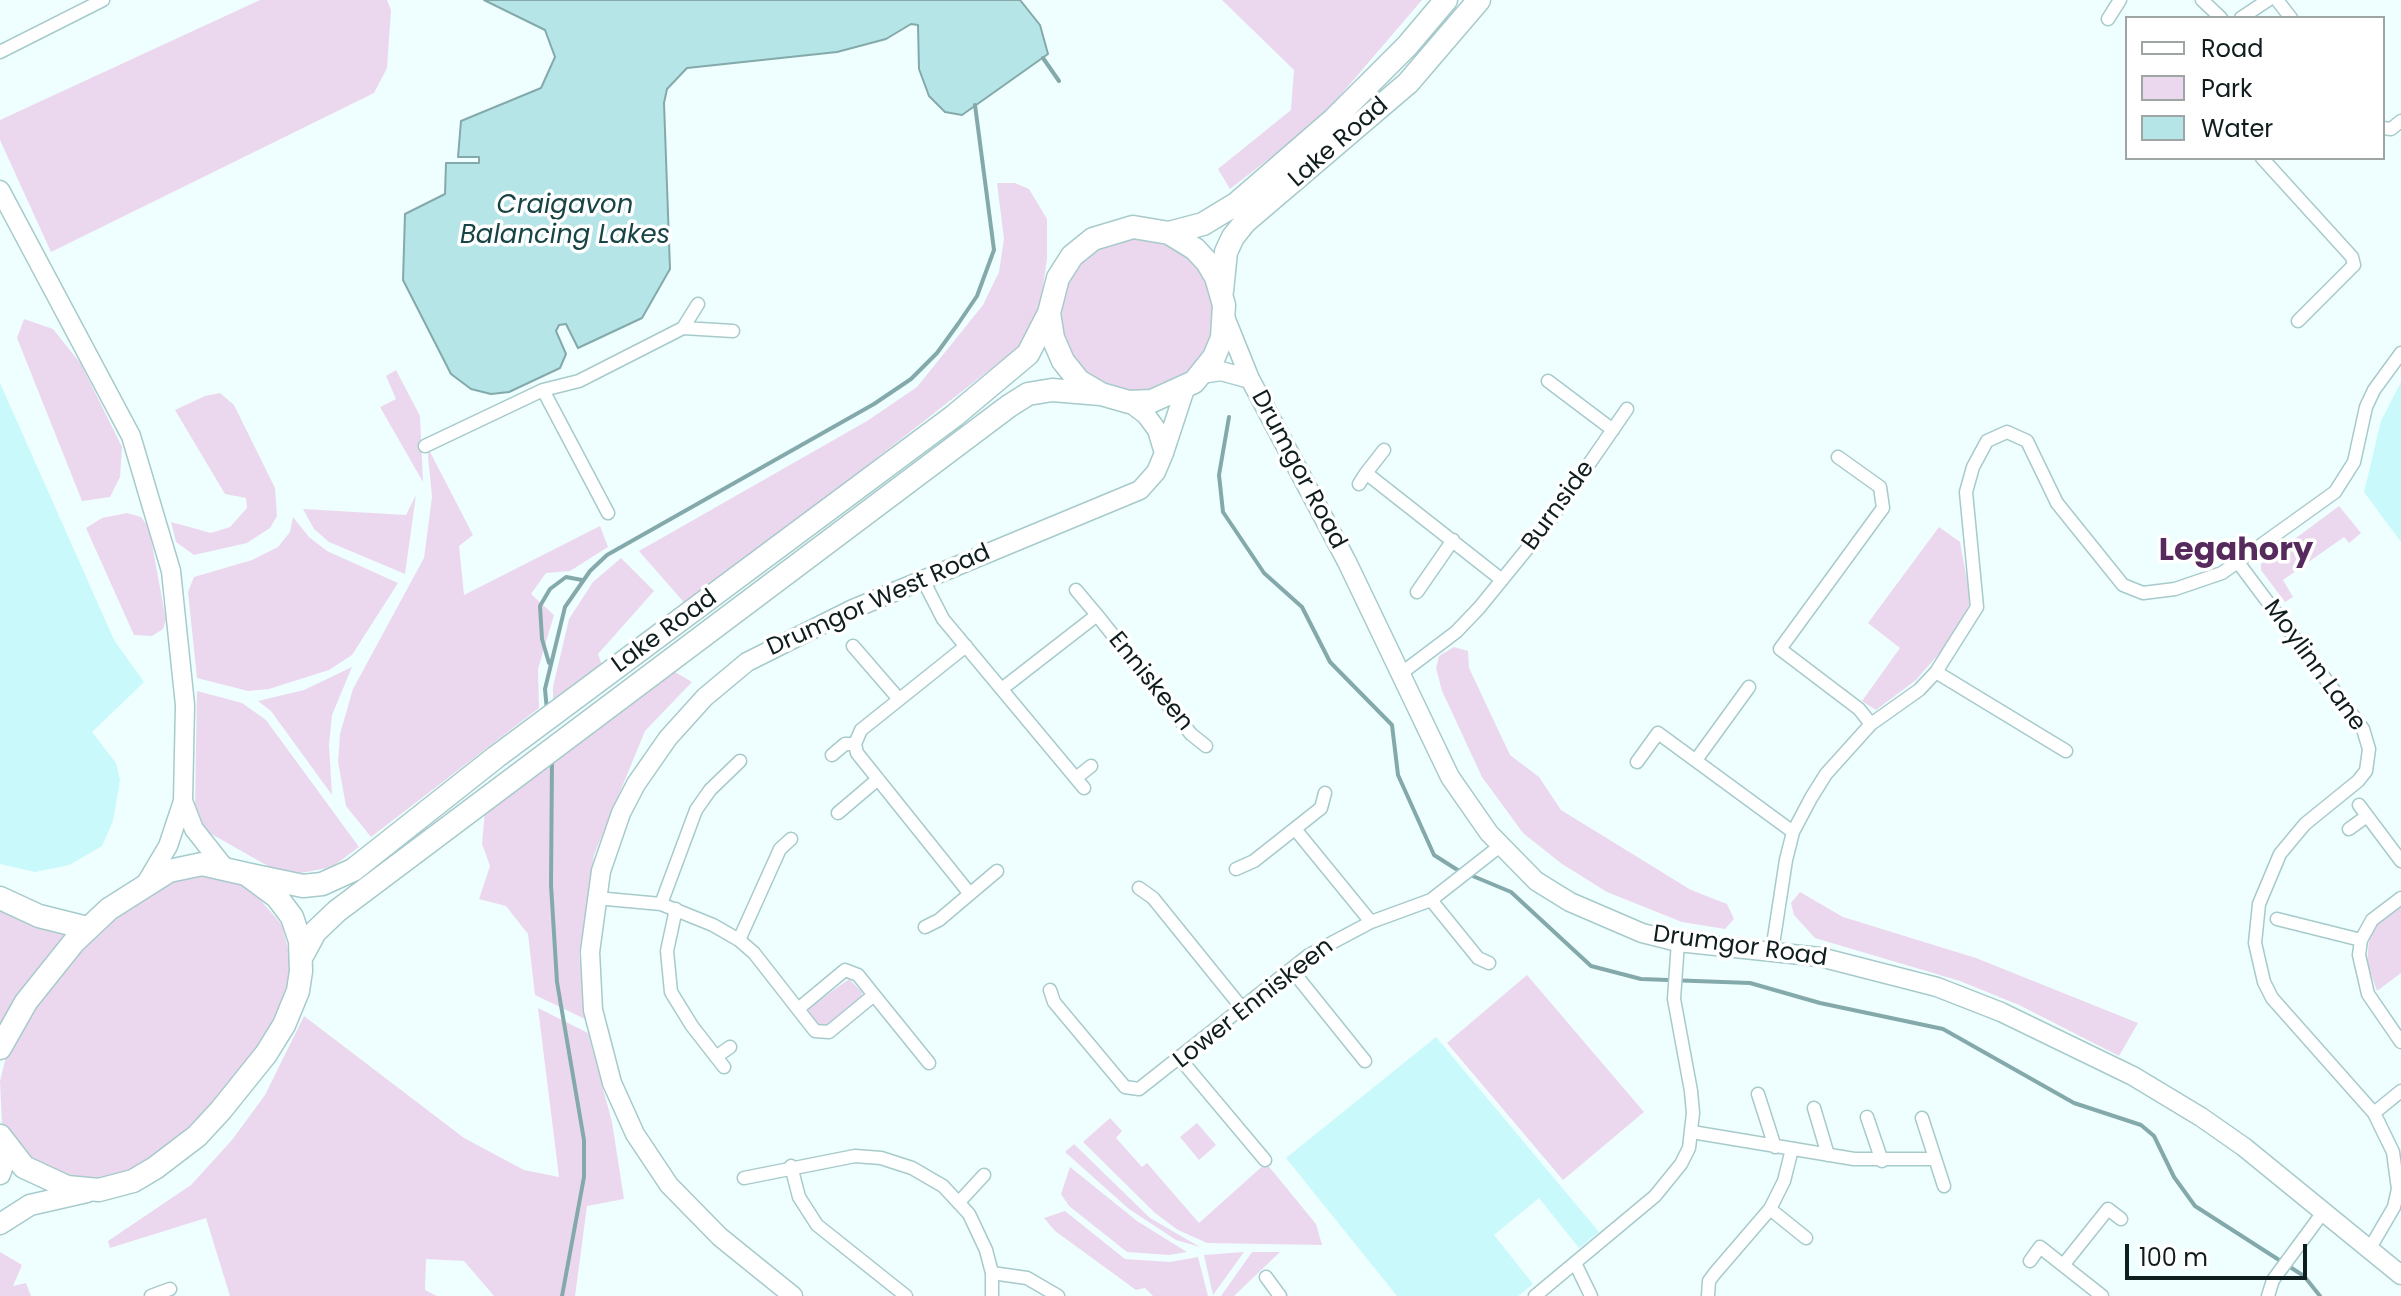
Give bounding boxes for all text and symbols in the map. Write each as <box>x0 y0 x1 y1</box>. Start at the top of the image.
legend <box>2125 16 2385 160</box>
text: Road <box>2201 32 2263 65</box>
text: Park <box>2201 72 2252 105</box>
street label: Lake Road <box>1283 92 1395 194</box>
text: Water <box>2201 112 2273 145</box>
water label: Craigavon Balancing Lakes <box>460 190 670 252</box>
street label: Drumgor Road <box>1244 386 1352 554</box>
street label: Burnside <box>1517 455 1601 557</box>
district label: Legahory <box>2159 533 2313 571</box>
street label: Drumgor West Road <box>763 539 995 663</box>
street label: Lake Road <box>607 584 723 680</box>
street label: Moylinn Lane <box>2257 595 2371 737</box>
street label: Enniskeen <box>1101 627 1199 737</box>
street label: Drumgor Road <box>1651 921 1829 973</box>
street label: Lower Enniskeen <box>1168 933 1340 1075</box>
scale bar <box>2129 1228 2311 1278</box>
text: 100 m <box>2139 1241 2208 1274</box>

